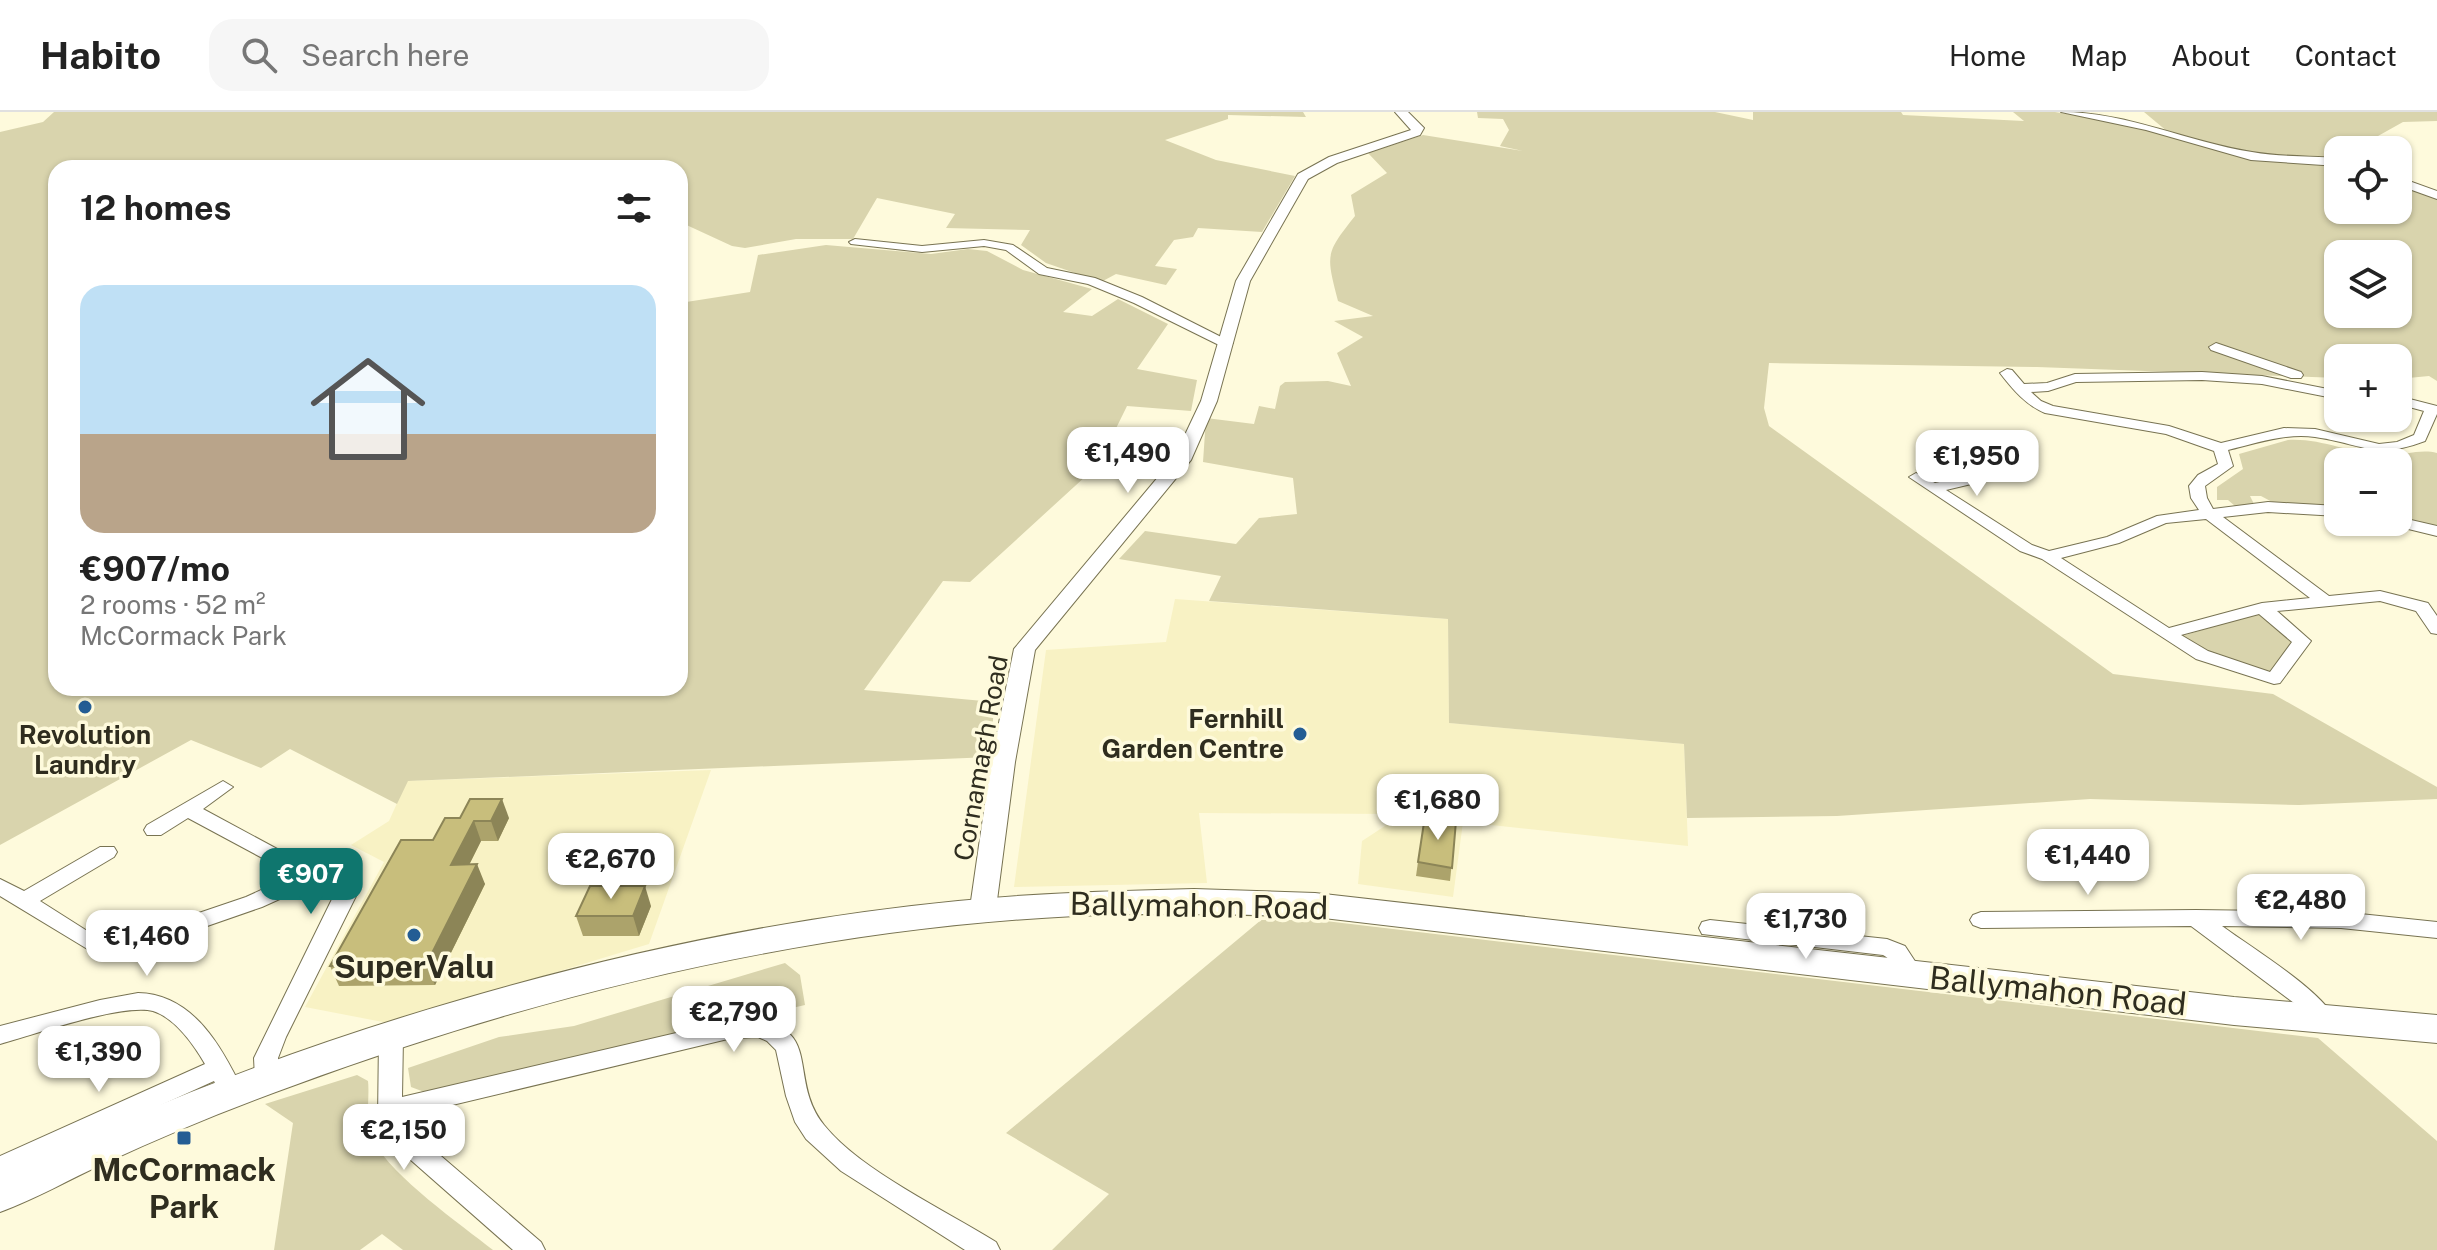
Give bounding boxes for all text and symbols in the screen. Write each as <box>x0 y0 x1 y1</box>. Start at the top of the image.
search box <box>209 19 769 91</box>
text: Habito <box>40 33 161 78</box>
icon: search <box>237 33 281 77</box>
text: Search here <box>301 37 470 73</box>
text: Home <box>1949 39 2026 72</box>
text: Map <box>2070 39 2127 72</box>
text: About <box>2171 39 2251 72</box>
text: Contact <box>2295 39 2397 72</box>
map controls <box>2324 136 2412 536</box>
button: locate <box>2324 136 2412 224</box>
icon: filters <box>612 186 656 230</box>
text: 12 homes <box>80 188 231 228</box>
button: layers <box>2324 240 2412 328</box>
icon: home <box>296 337 440 481</box>
button: + <box>2324 344 2412 432</box>
pin: €1,490 <box>1063 427 1193 495</box>
pin: €1,950 <box>1912 430 2042 498</box>
text: €1,490 <box>1085 437 1171 468</box>
text: €1,950 <box>1934 440 2020 471</box>
button: − <box>2324 448 2412 536</box>
text: €907/mo <box>80 549 230 589</box>
text: 2 rooms · 52 m² <box>80 589 266 620</box>
text: McCormack Park <box>80 620 287 651</box>
street label: Cornamagh Road <box>947 653 1014 863</box>
marker: Revolution Laundry <box>76 698 94 716</box>
place label: Fernhill Garden Centre <box>1102 703 1284 764</box>
place label: Revolution Laundry <box>19 719 151 780</box>
marker: Fernhill Garden Centre <box>1291 725 1309 743</box>
pin: €1,680 <box>1373 774 1503 842</box>
text: €1,680 <box>1395 784 1481 815</box>
pin: €1,440 <box>2023 829 2153 897</box>
pin: €2,670 <box>546 833 676 901</box>
text: €1,440 <box>2045 839 2131 870</box>
text: €2,670 <box>566 843 656 874</box>
pin: €907 <box>264 848 358 916</box>
text: €907 <box>278 858 344 889</box>
pin: €2,480 <box>2236 874 2366 942</box>
text: €2,480 <box>2255 884 2347 915</box>
street label: Ballymahon Road <box>1069 885 1329 926</box>
pin: €1,730 <box>1741 893 1871 961</box>
text: €1,730 <box>1764 903 1848 934</box>
pin: €1,460 <box>82 910 212 978</box>
text: €1,460 <box>104 920 190 951</box>
marker: SuperValu <box>405 926 423 944</box>
place label: SuperValu <box>334 948 494 985</box>
street label: Ballymahon Road <box>1928 959 2188 1022</box>
pin: €2,790 <box>669 986 799 1054</box>
text: €2,790 <box>690 996 778 1027</box>
pin: €1,390 <box>34 1026 164 1094</box>
text: €1,390 <box>56 1036 142 1067</box>
pin: €2,150 <box>339 1104 469 1172</box>
text: €2,150 <box>361 1114 447 1145</box>
marker: McCormack Park <box>175 1129 193 1147</box>
place label: McCormack Park <box>92 1151 276 1225</box>

